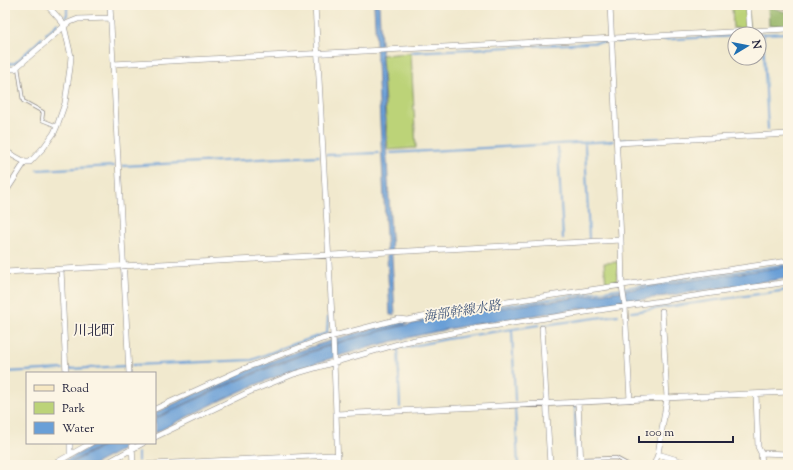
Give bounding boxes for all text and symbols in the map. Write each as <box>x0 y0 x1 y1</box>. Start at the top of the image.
north arrow <box>727 26 767 66</box>
text: N <box>747 38 765 50</box>
water label: 海部幹線水路 <box>422 297 503 327</box>
district label: 川北町 <box>73 322 115 342</box>
legend <box>26 372 156 444</box>
text: Road <box>62 380 89 398</box>
text: Park <box>62 400 85 418</box>
scale bar <box>639 418 733 444</box>
text: Water <box>62 420 95 438</box>
text: 100 m <box>645 424 674 442</box>

